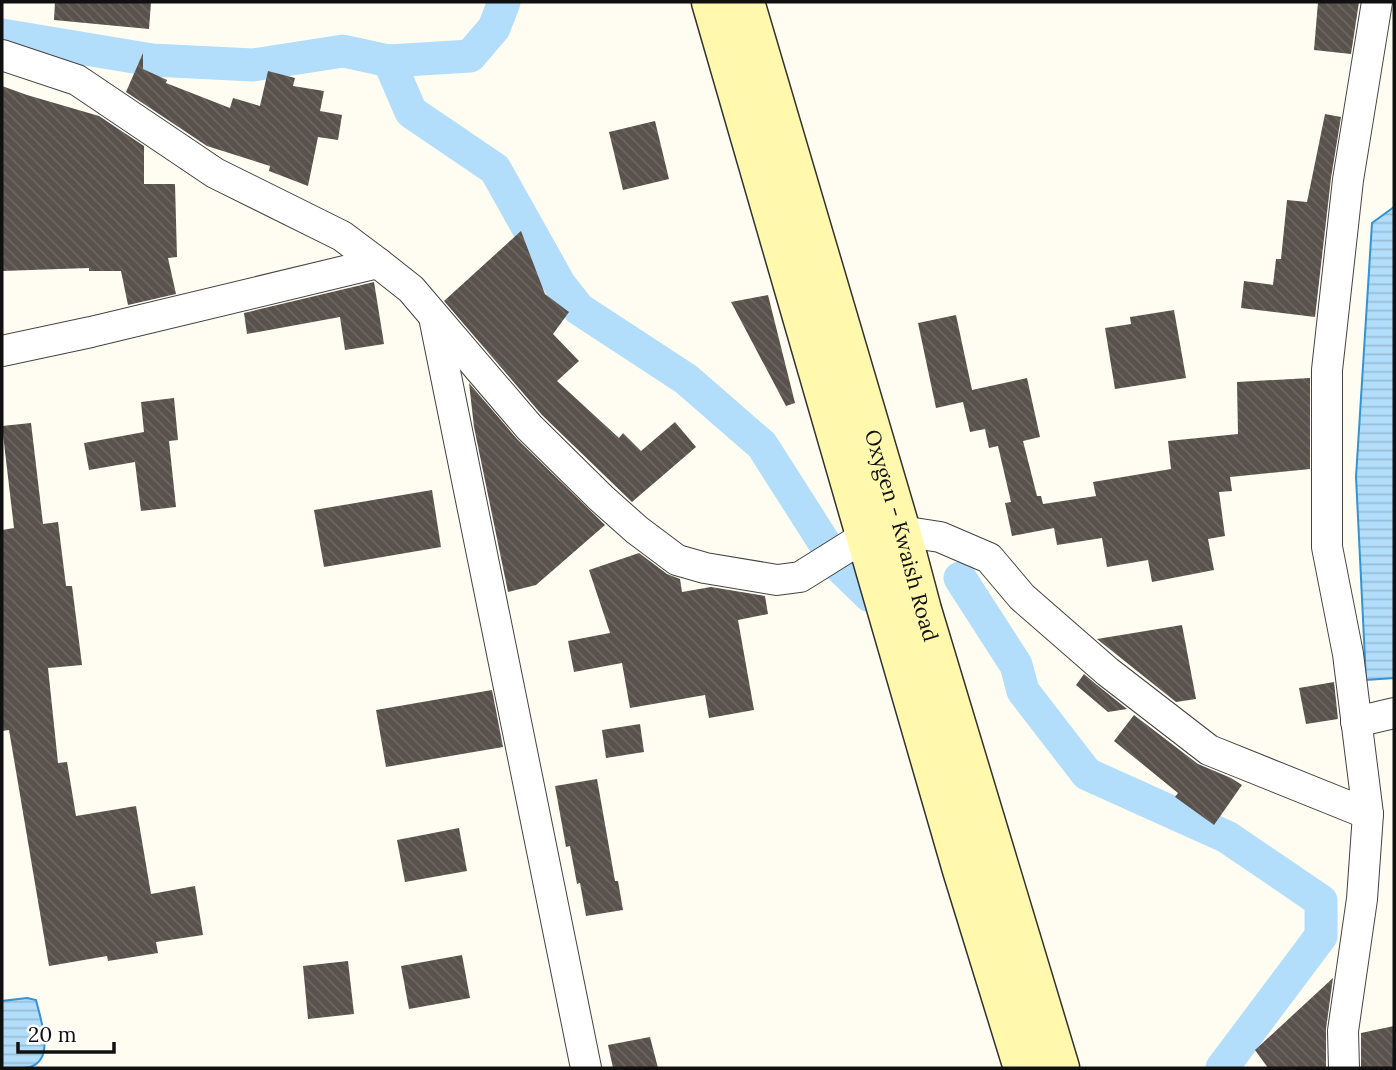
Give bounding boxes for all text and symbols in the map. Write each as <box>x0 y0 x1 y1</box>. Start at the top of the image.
street label: Oxygen - Kwaish Road <box>859 426 945 645</box>
scale bar <box>18 1010 114 1054</box>
text: 20 m <box>28 1021 77 1048</box>

